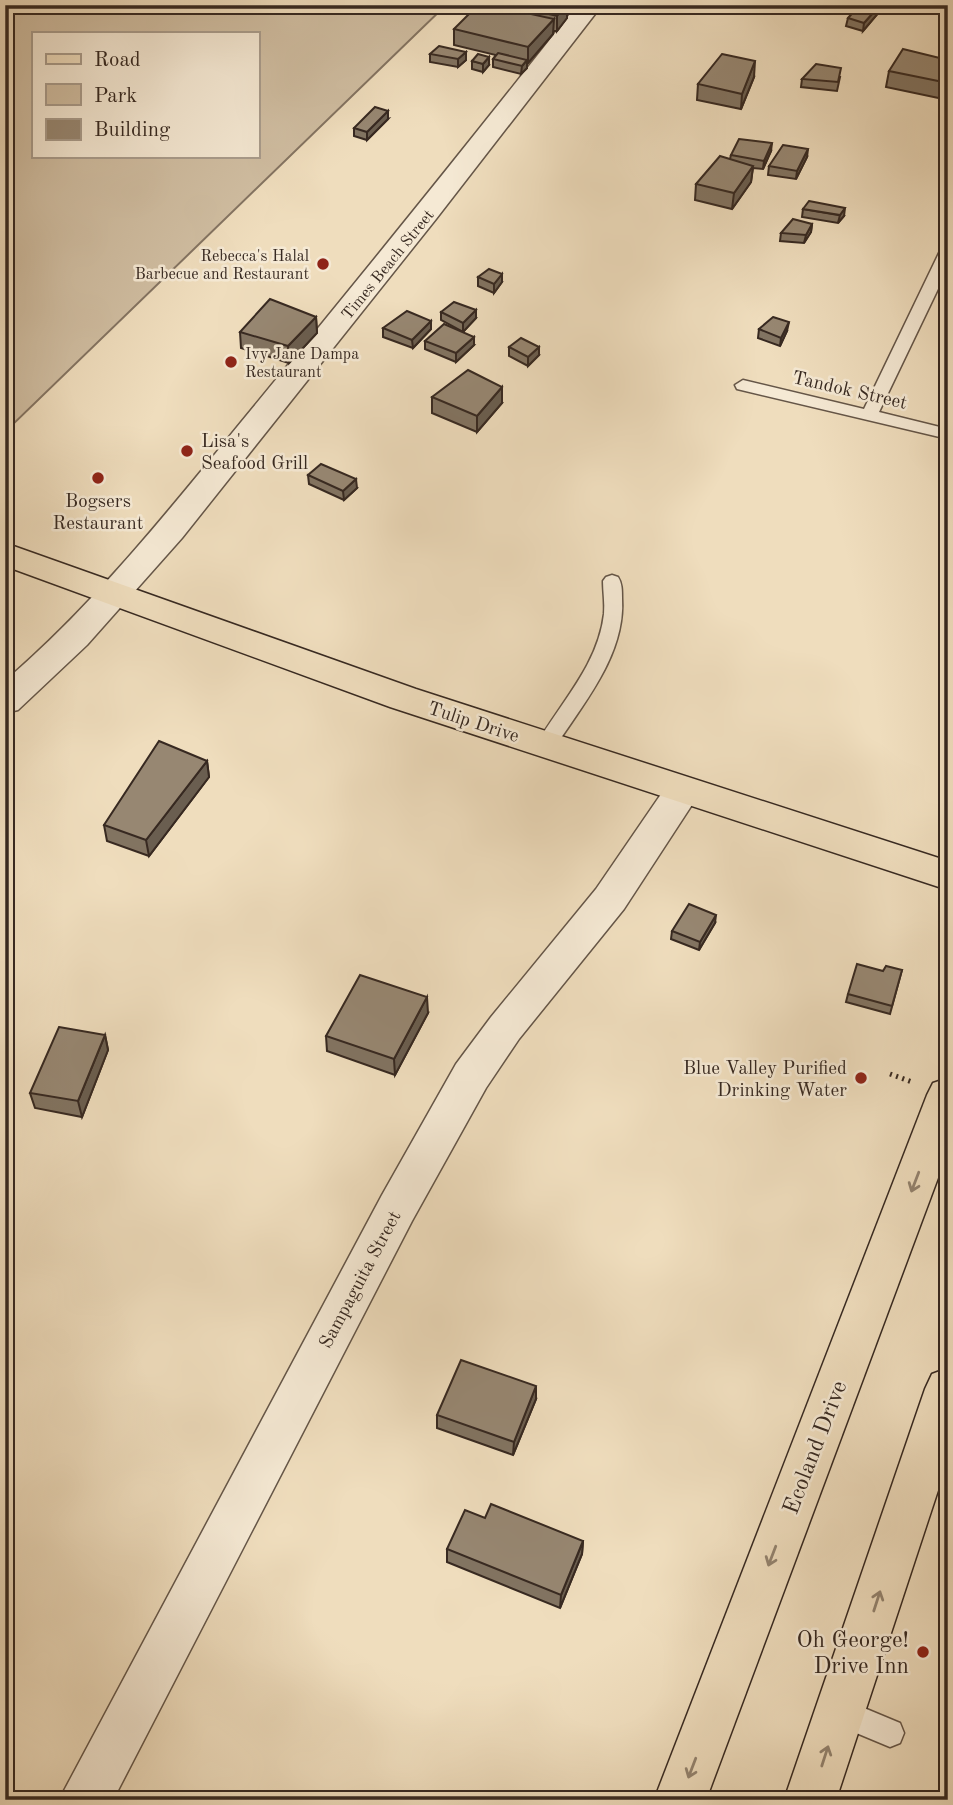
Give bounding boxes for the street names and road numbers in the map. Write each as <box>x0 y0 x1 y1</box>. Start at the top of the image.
street label: Times Beach Street <box>340 207 438 323</box>
street label: Tandok Street <box>790 369 909 414</box>
street label: Tulip Drive <box>425 700 521 747</box>
street label: Sampaguita Street <box>317 1208 405 1352</box>
street label: Ecoland Drive <box>779 1378 851 1517</box>

